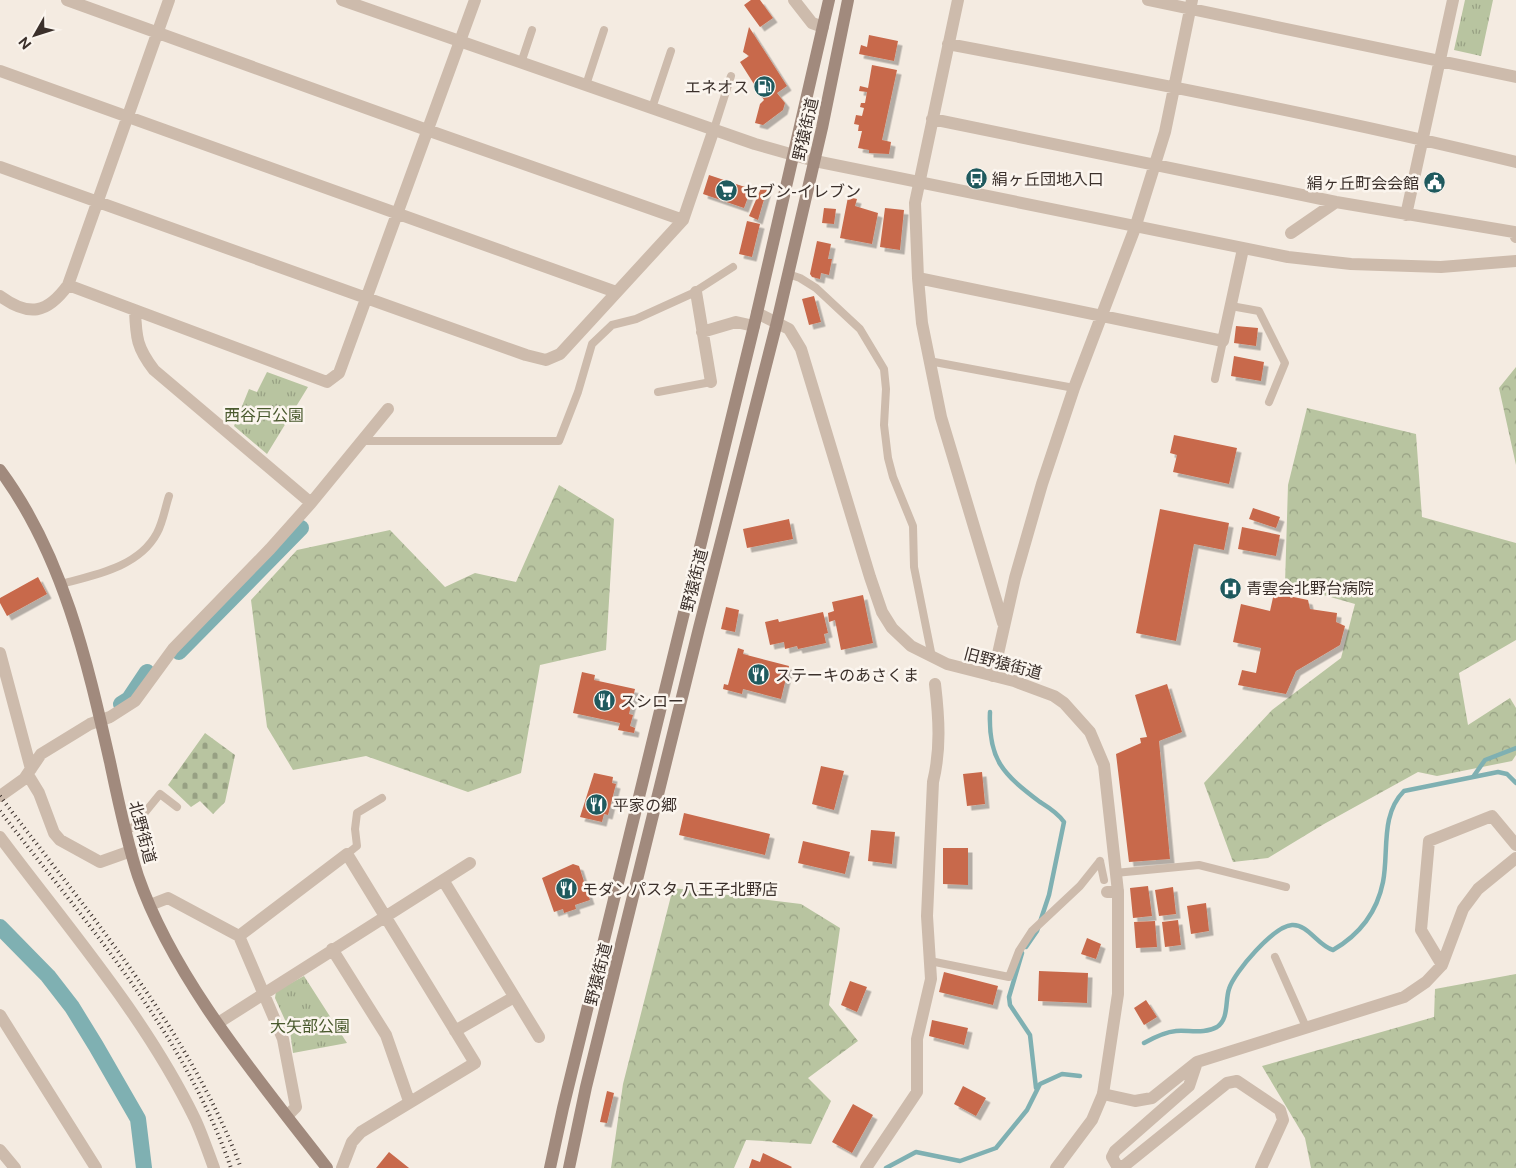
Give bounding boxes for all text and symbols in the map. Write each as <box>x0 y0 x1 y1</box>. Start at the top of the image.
north arrow <box>10 10 60 60</box>
text: N <box>15 34 35 52</box>
fuel station icon: エネオス <box>753 75 777 99</box>
place label: エネオス <box>685 78 749 97</box>
street label: 野猿街道 <box>789 96 822 162</box>
bus stop icon: 絹ヶ丘団地入口 <box>964 167 988 191</box>
place label: 絹ヶ丘団地入口 <box>992 170 1104 189</box>
public building icon: 絹ヶ丘町会会館 <box>1423 171 1447 195</box>
place label: 絹ヶ丘町会会館 <box>1307 174 1419 193</box>
supermarket icon: セブン-イレブン <box>715 179 739 203</box>
place label: セブン-イレブン <box>743 182 861 201</box>
park label: 西谷戸公園 <box>224 406 304 425</box>
street label: 野猿街道 <box>678 547 711 613</box>
hospital icon: 青雲会北野台病院 <box>1218 576 1242 600</box>
place label: 青雲会北野台病院 <box>1246 579 1374 598</box>
street label: 旧野猿街道 <box>962 644 1044 683</box>
restaurant icon: ステーキのあさくま <box>747 663 771 687</box>
place label: ステーキのあさくま <box>775 666 919 685</box>
restaurant icon: スシロー <box>592 689 616 713</box>
place label: スシロー <box>620 692 684 711</box>
restaurant icon: 平家の郷 <box>585 793 609 817</box>
place label: 平家の郷 <box>613 796 677 815</box>
street label: 北野街道 <box>125 799 160 866</box>
restaurant icon: モダンパスタ 八王子北野店 <box>554 877 578 901</box>
place label: モダンパスタ 八王子北野店 <box>582 880 778 899</box>
street label: 野猿街道 <box>582 941 615 1007</box>
park label: 大矢部公園 <box>270 1017 350 1036</box>

